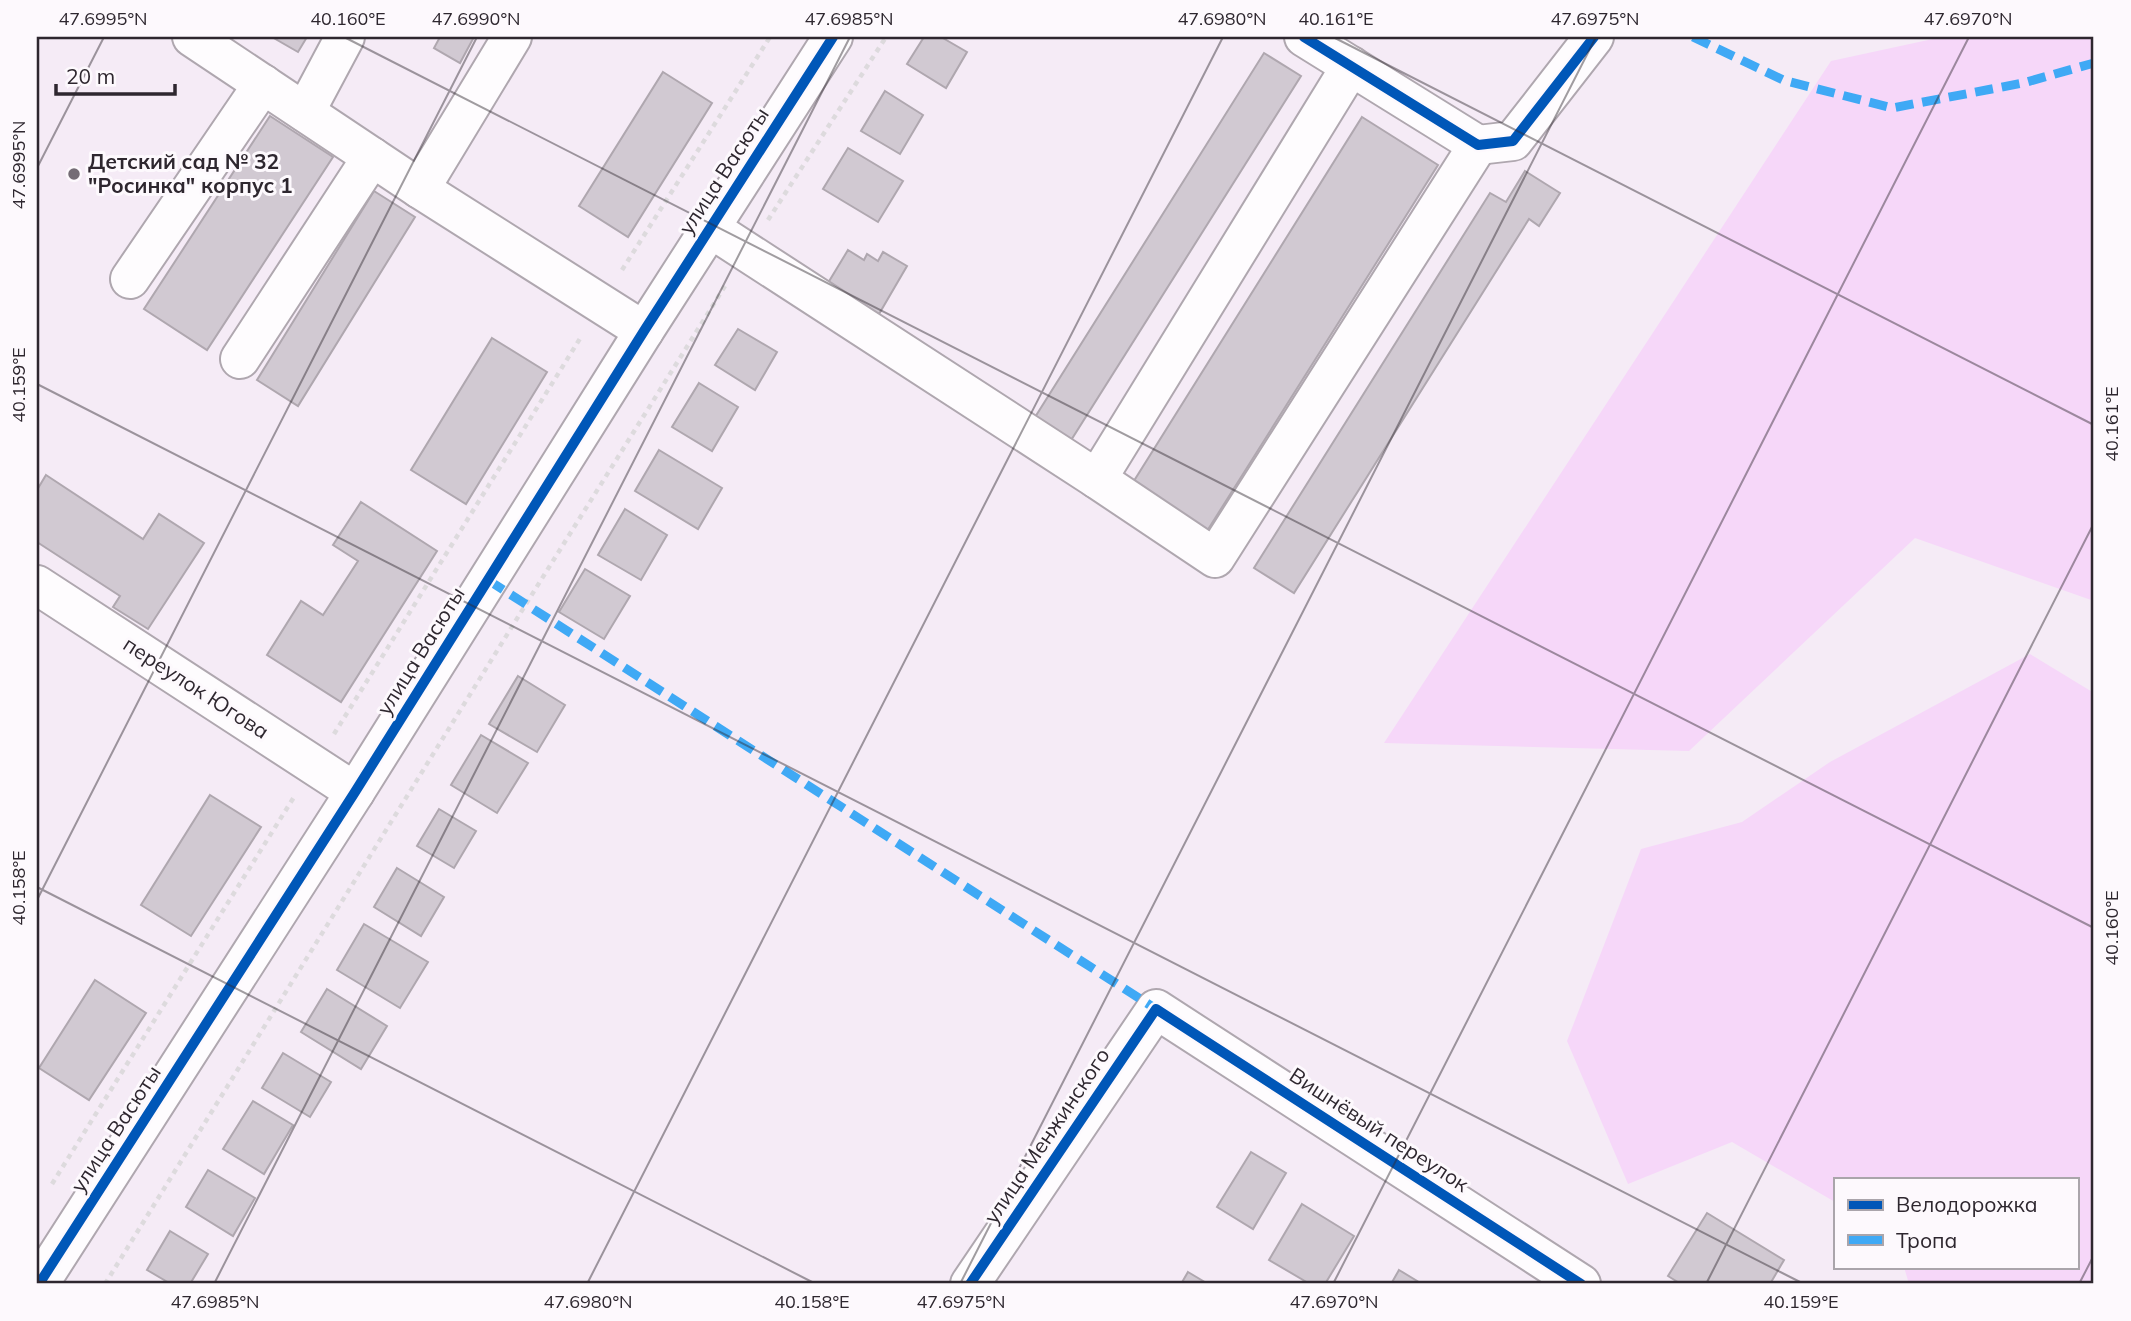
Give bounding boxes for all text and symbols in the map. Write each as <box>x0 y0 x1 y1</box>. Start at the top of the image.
text: 47.6995°N <box>58 7 148 30</box>
text: 40.160°E <box>310 7 386 30</box>
text: 47.6990°N <box>431 7 521 30</box>
text: 47.6985°N <box>804 7 894 30</box>
text: 47.6980°N <box>1177 7 1267 30</box>
text: 40.161°E <box>1298 7 1374 30</box>
text: 47.6975°N <box>1550 7 1640 30</box>
text: 47.6970°N <box>1923 7 2013 30</box>
scale bar <box>56 52 175 96</box>
text: 20 m <box>66 63 115 89</box>
street label: улица Васюты <box>672 102 774 239</box>
text: 47.6995°N <box>7 120 30 210</box>
place label: Детский сад № 32 "Росинка" корпус 1 <box>88 148 293 198</box>
marker: Детский сад № 32 "Росинка" корпус 1 <box>66 166 82 182</box>
text: 40.159°E <box>7 347 30 423</box>
text: 40.161°E <box>2100 386 2123 462</box>
street label: улица Васюты <box>370 582 470 719</box>
street label: переулок Югова <box>119 630 274 744</box>
text: 40.158°E <box>7 850 30 926</box>
text: 40.160°E <box>2100 890 2123 966</box>
street label: улица Менжинского <box>978 1043 1115 1228</box>
street label: улица Васюты <box>64 1060 166 1197</box>
street label: Вишнёвый переулок <box>1285 1061 1475 1197</box>
legend <box>1834 1178 2078 1268</box>
text: Велодорожка <box>1896 1191 2038 1217</box>
text: Тропа <box>1896 1227 1957 1253</box>
text: 47.6985°N <box>170 1290 260 1313</box>
text: 47.6980°N <box>543 1290 633 1313</box>
text: 40.158°E <box>774 1290 850 1313</box>
text: 47.6975°N <box>916 1290 1006 1313</box>
text: 47.6970°N <box>1289 1290 1379 1313</box>
text: 40.159°E <box>1763 1290 1839 1313</box>

